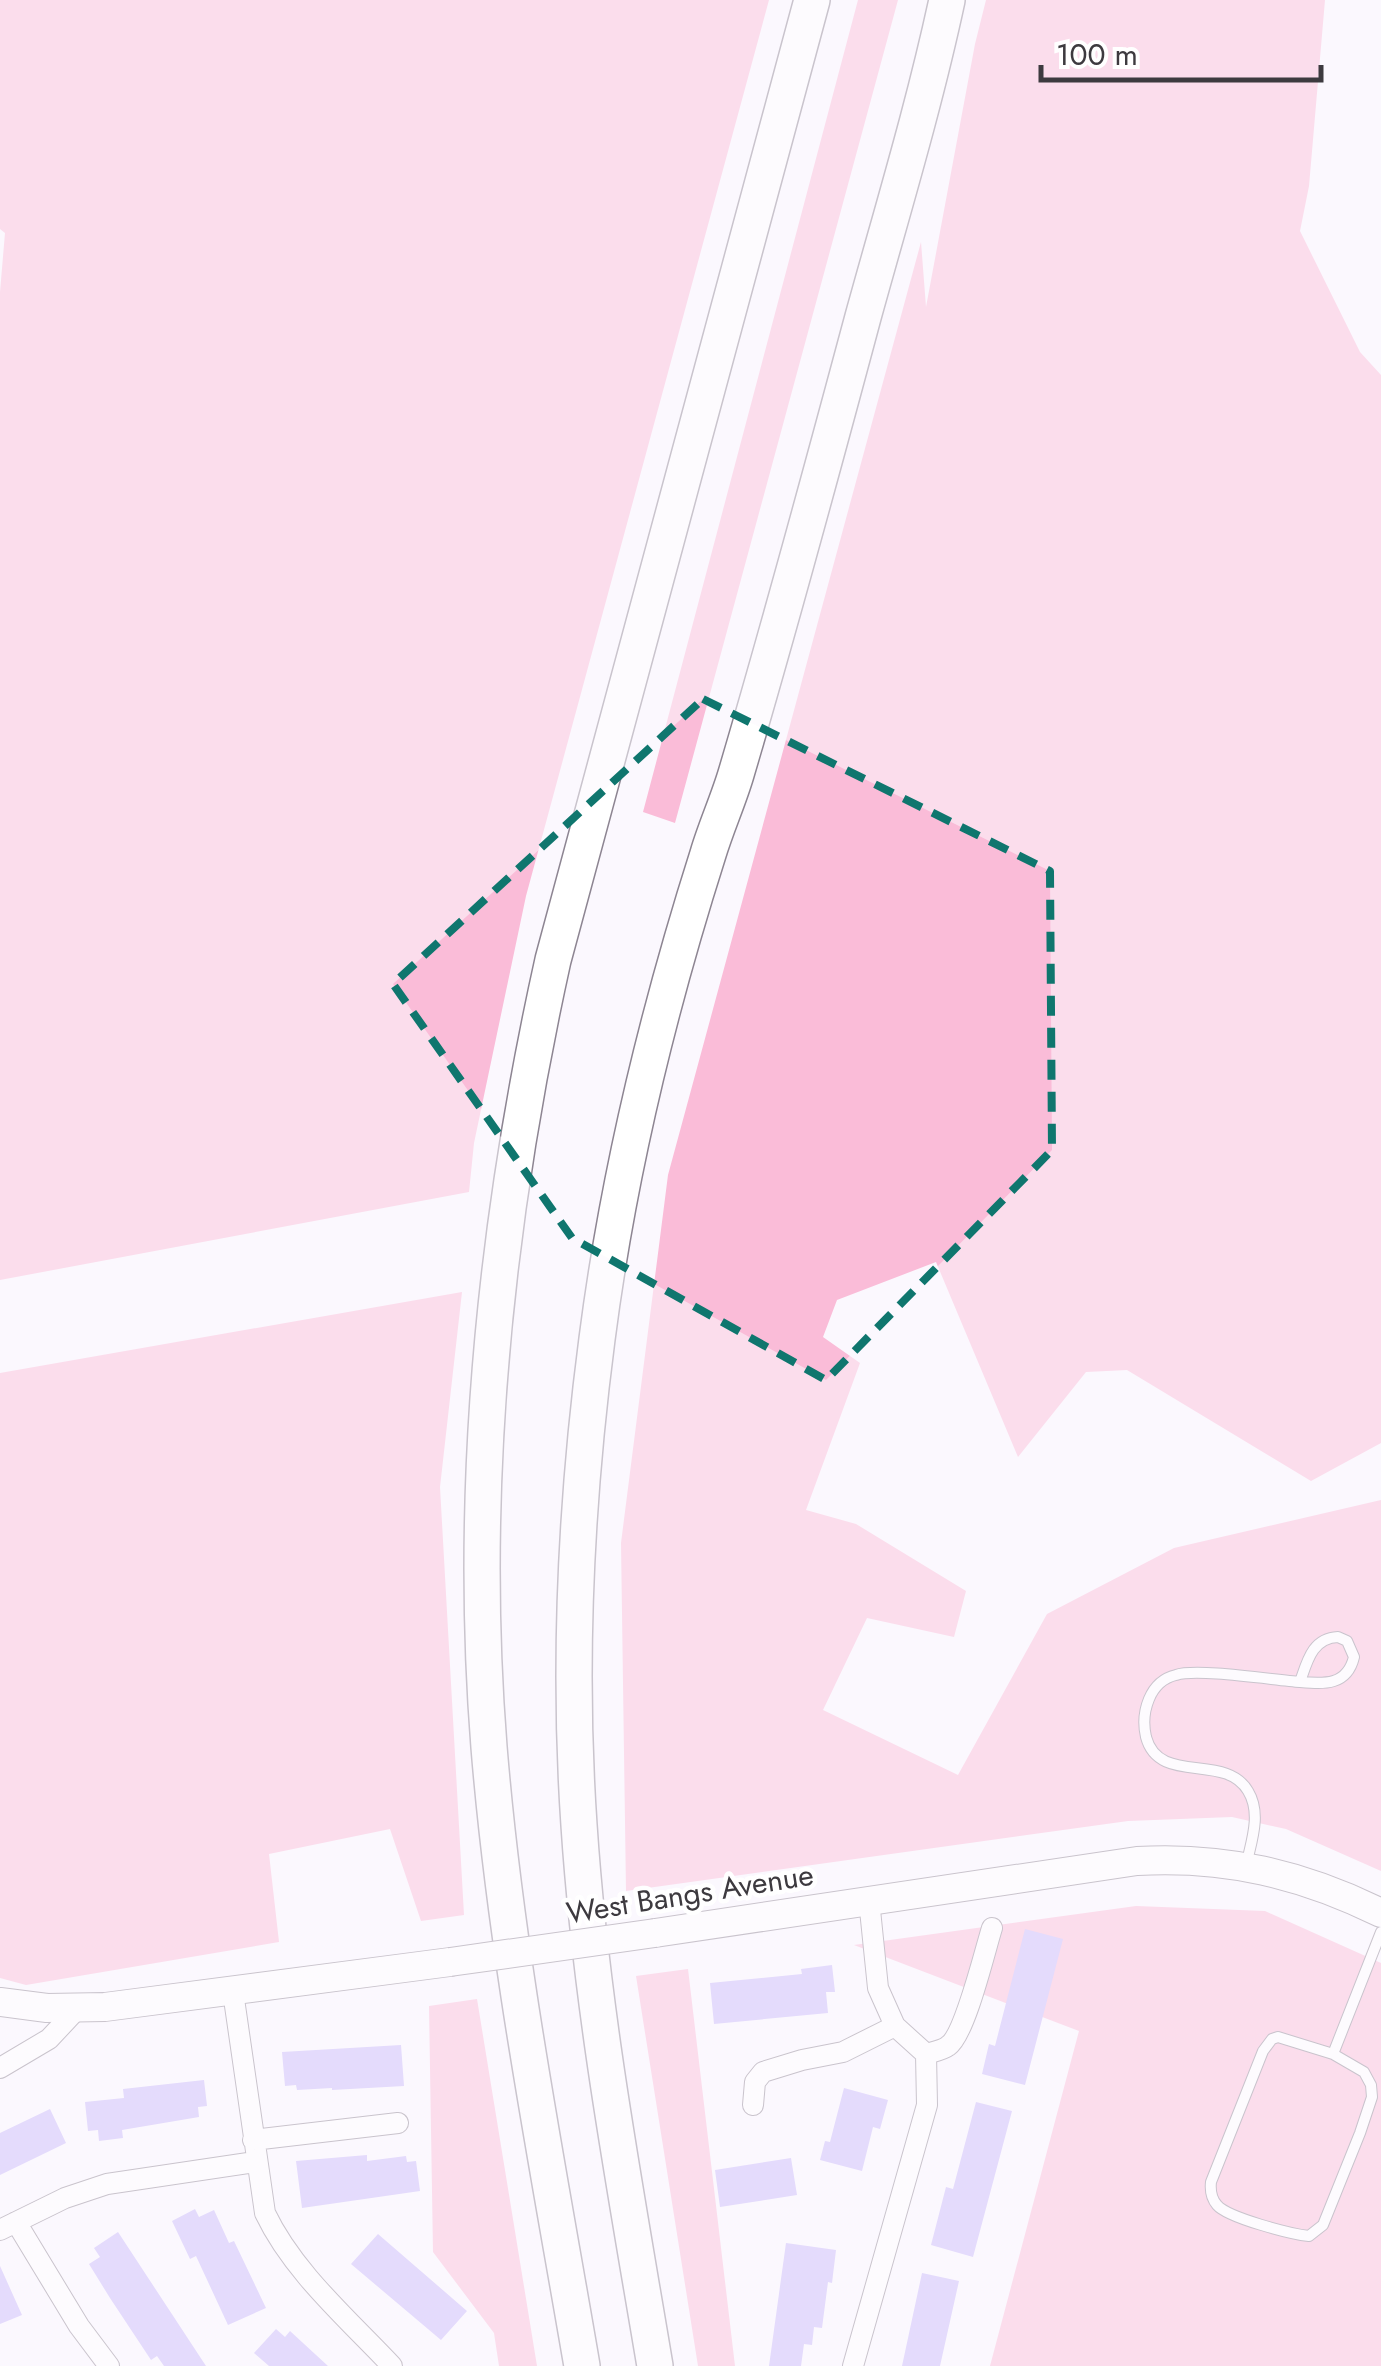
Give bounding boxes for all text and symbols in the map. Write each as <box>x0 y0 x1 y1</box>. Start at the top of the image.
scale bar <box>1041 20 1321 82</box>
text: 100 m <box>1056 33 1138 76</box>
street label: West Bangs Avenue <box>563 1853 817 1934</box>

